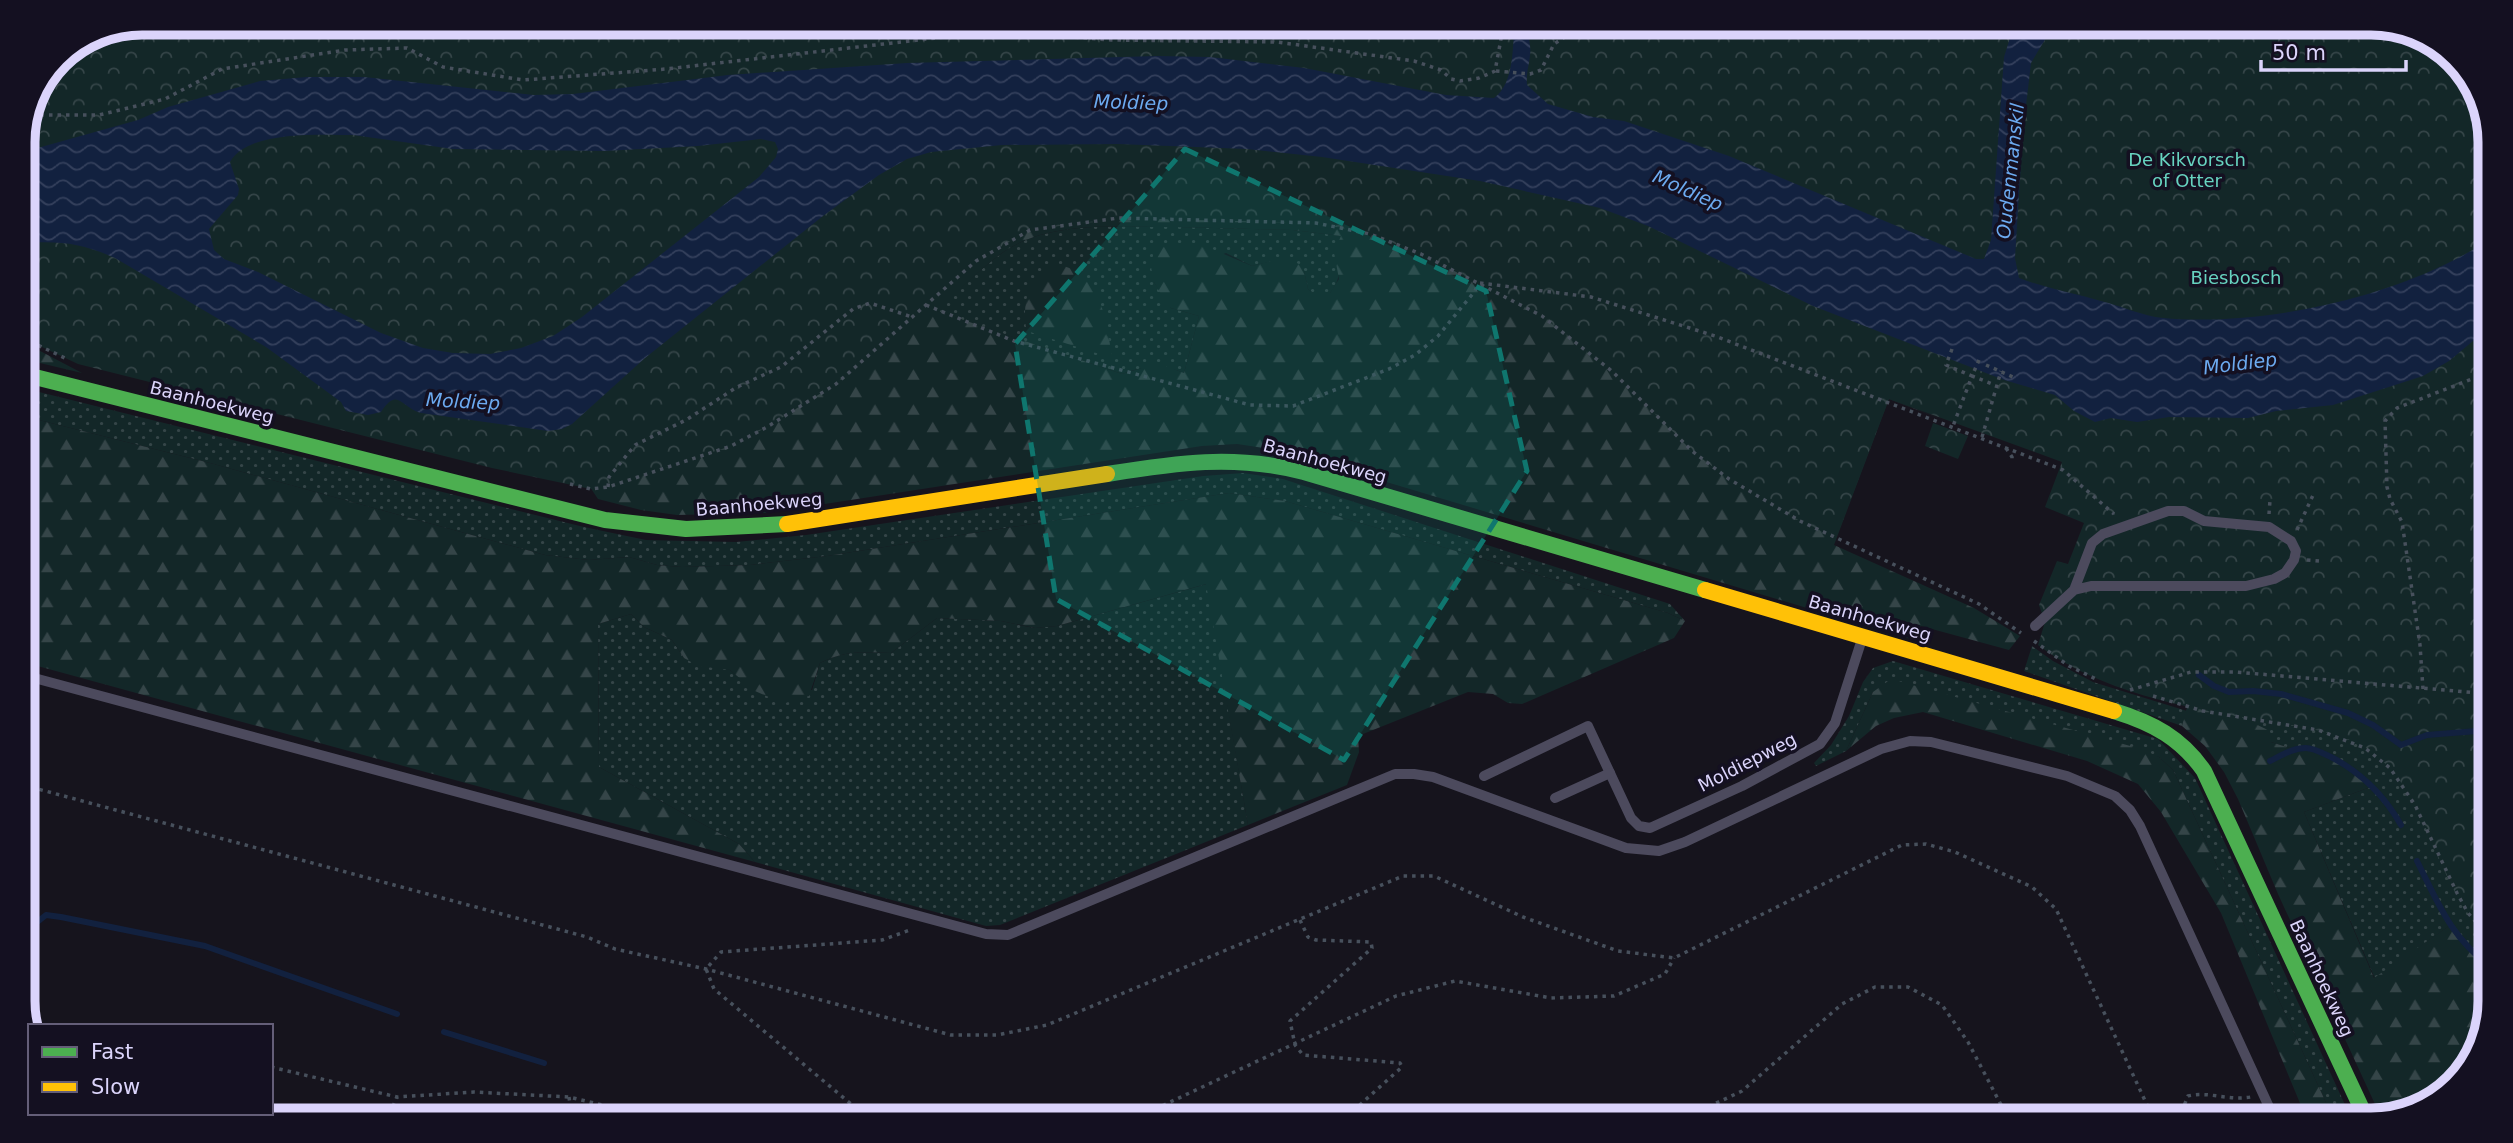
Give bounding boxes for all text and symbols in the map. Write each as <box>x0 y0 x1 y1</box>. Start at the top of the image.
scale bar <box>2261 28 2406 72</box>
text: 50 m <box>2272 41 2326 65</box>
water label: Moldiep <box>1093 90 1169 114</box>
water label: Oudenmanskil <box>1992 101 2028 240</box>
park label: De Kikvorsch of Otter <box>2128 149 2246 191</box>
water label: Moldiep <box>1650 165 1726 215</box>
park label: Biesbosch <box>2191 267 2281 288</box>
water label: Moldiep <box>2202 348 2278 378</box>
street label: Baanhoekweg <box>148 376 276 428</box>
water label: Moldiep <box>425 388 501 414</box>
street label: Baanhoekweg <box>1261 434 1389 488</box>
street label: Baanhoekweg <box>695 488 823 520</box>
street label: Baanhoekweg <box>1806 590 1934 646</box>
street label: Moldiepweg <box>1694 728 1800 796</box>
street label: Baanhoekweg <box>2286 916 2358 1040</box>
legend <box>28 1024 273 1115</box>
text: Fast <box>91 1040 133 1064</box>
text: Slow <box>91 1075 140 1099</box>

